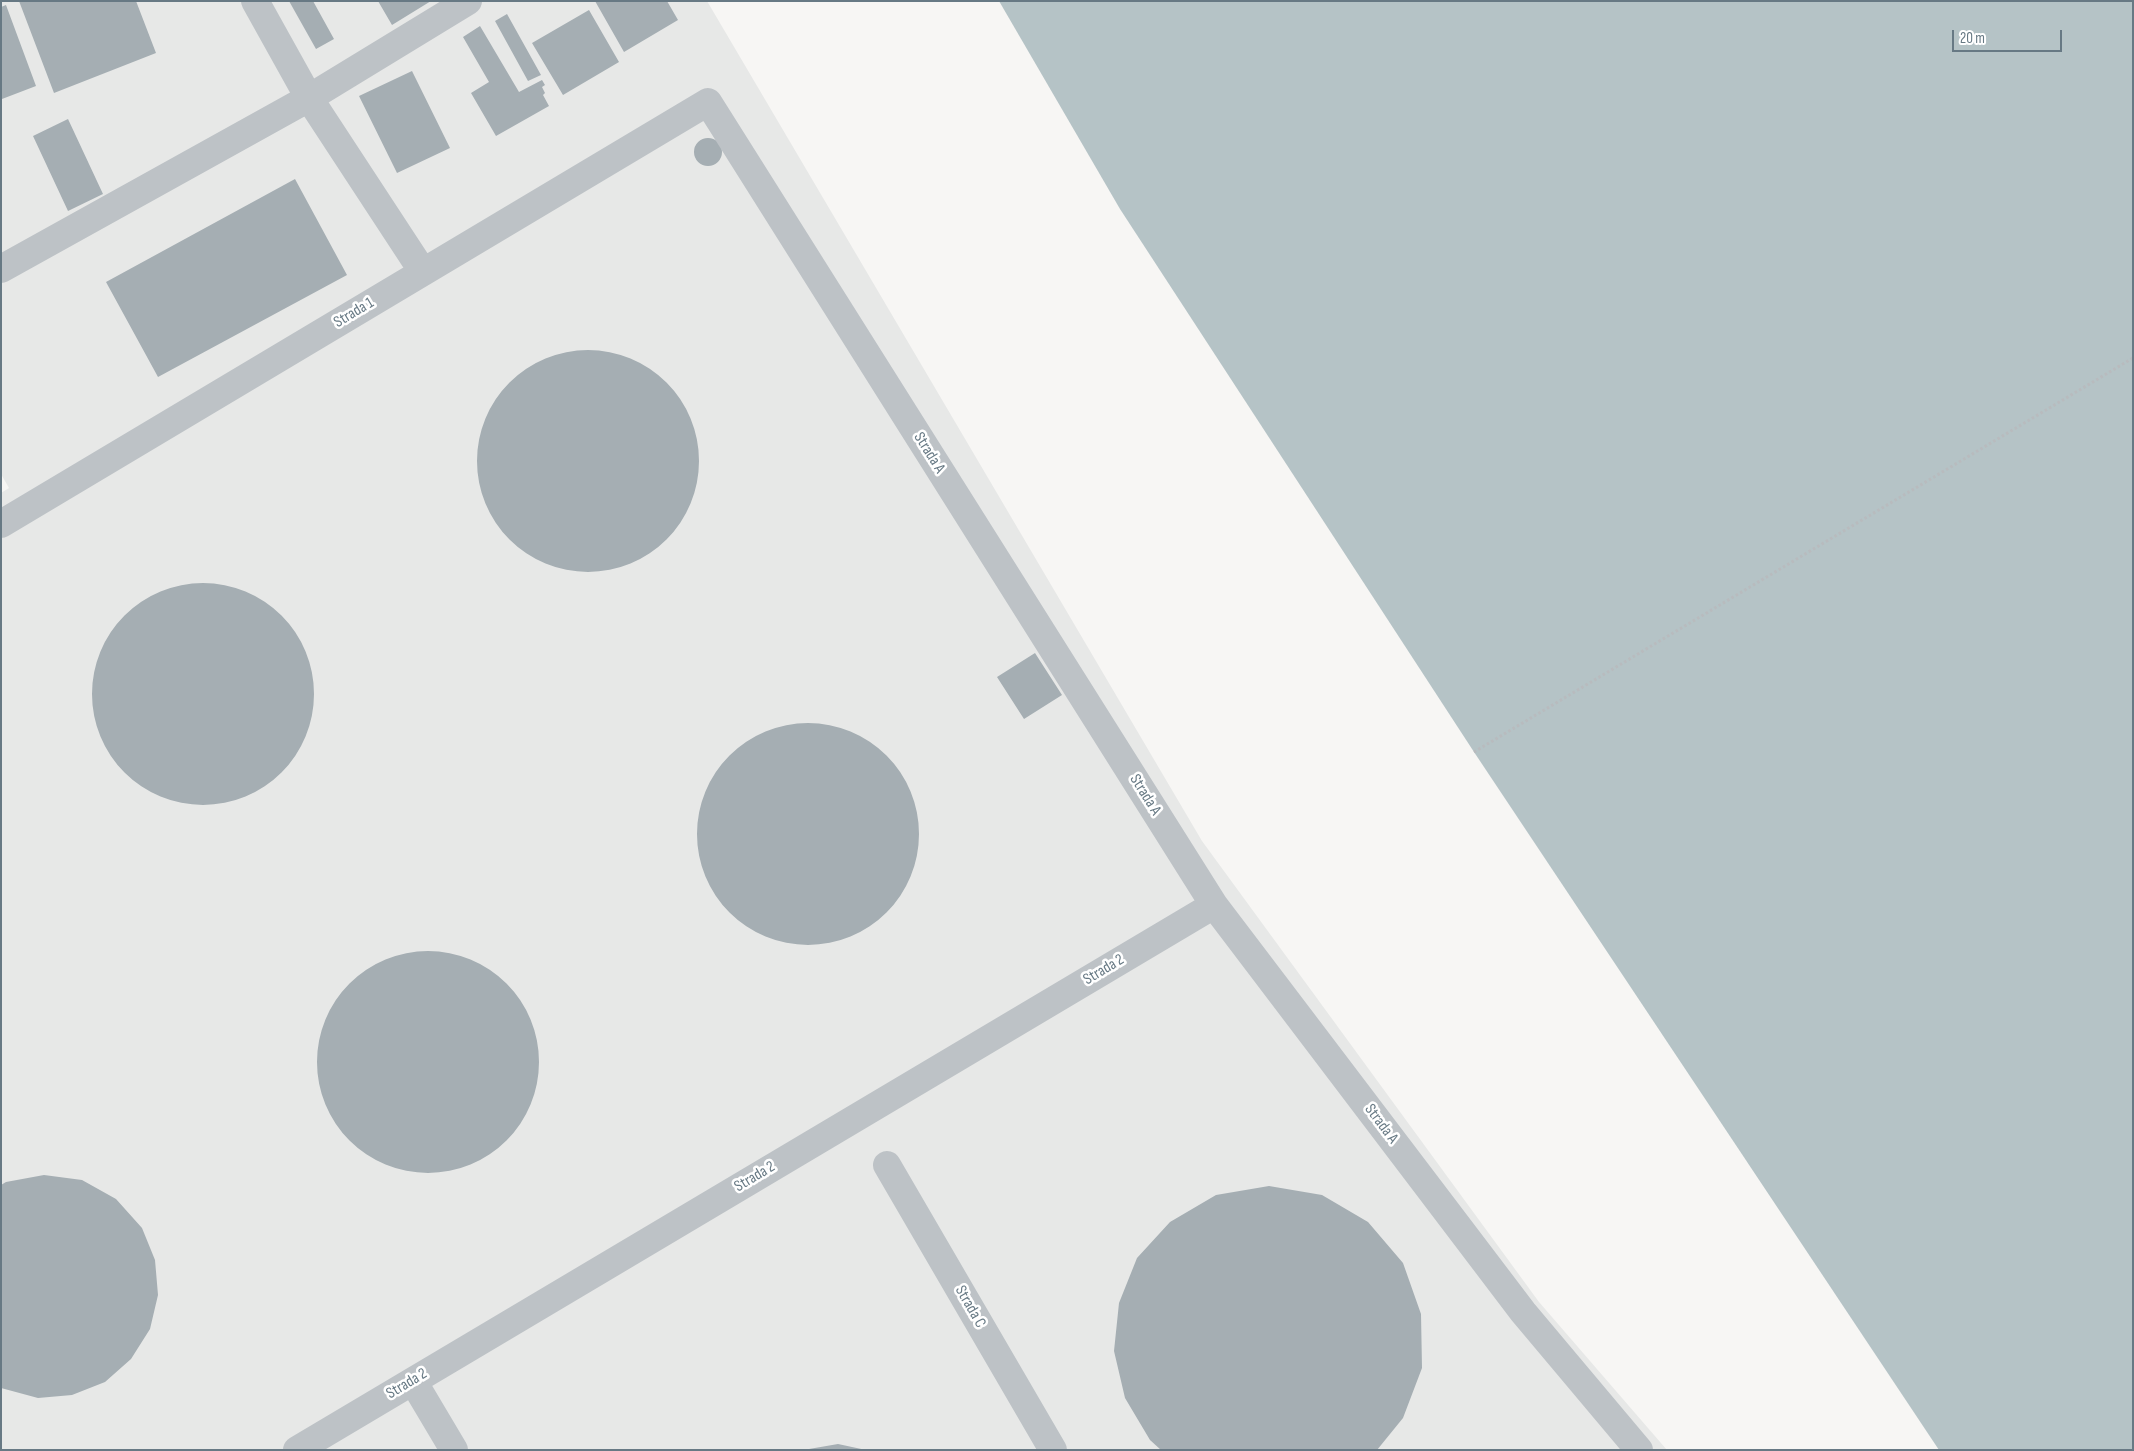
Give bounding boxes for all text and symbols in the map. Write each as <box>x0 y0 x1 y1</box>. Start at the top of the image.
scale bar <box>1954 20 2064 52</box>
text: 20 m <box>1960 29 1985 48</box>
street label: Strada 1 <box>331 294 377 332</box>
street label: Strada A <box>909 429 949 477</box>
street label: Strada A <box>1125 771 1165 819</box>
street label: Strada 2 <box>1080 950 1128 990</box>
street label: Strada A <box>1360 1100 1402 1148</box>
street label: Strada 2 <box>731 1157 779 1197</box>
street label: Strada C <box>950 1283 990 1331</box>
street label: Strada 2 <box>383 1364 431 1404</box>

